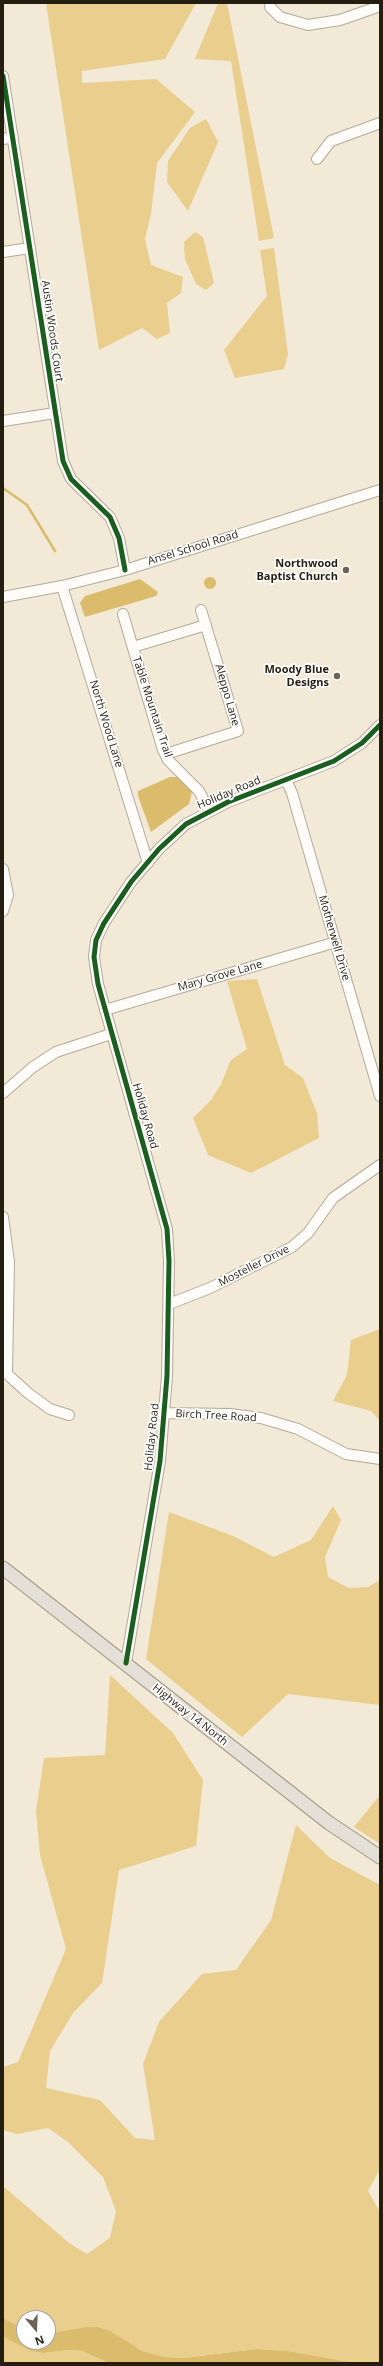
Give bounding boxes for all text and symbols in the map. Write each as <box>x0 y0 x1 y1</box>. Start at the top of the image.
street label: Austin Woods Court <box>38 279 66 383</box>
street label: Ansel School Road <box>146 528 240 568</box>
place label: Northwood Baptist Church <box>256 557 338 583</box>
marker: Northwood Baptist Church <box>341 565 351 575</box>
street label: Table Mountain Trail <box>129 655 175 759</box>
street label: Aleppo Lane <box>212 663 242 727</box>
place label: Moody Blue Designs <box>264 663 329 689</box>
marker: Moody Blue Designs <box>332 671 342 681</box>
street label: North Wood Lane <box>86 679 126 769</box>
street label: Holiday Road <box>195 774 263 812</box>
street label: Motherwell Drive <box>316 894 352 982</box>
street label: Mary Grove Lane <box>176 958 264 994</box>
street label: Holiday Road <box>129 1082 161 1150</box>
street label: Mosteller Drive <box>216 1242 292 1290</box>
street label: Holiday Road <box>142 1403 162 1471</box>
street label: Birch Tree Road <box>175 1407 257 1425</box>
street label: Highway 14 North <box>150 1681 230 1749</box>
north arrow <box>16 2310 56 2350</box>
text: N <box>33 2332 46 2349</box>

